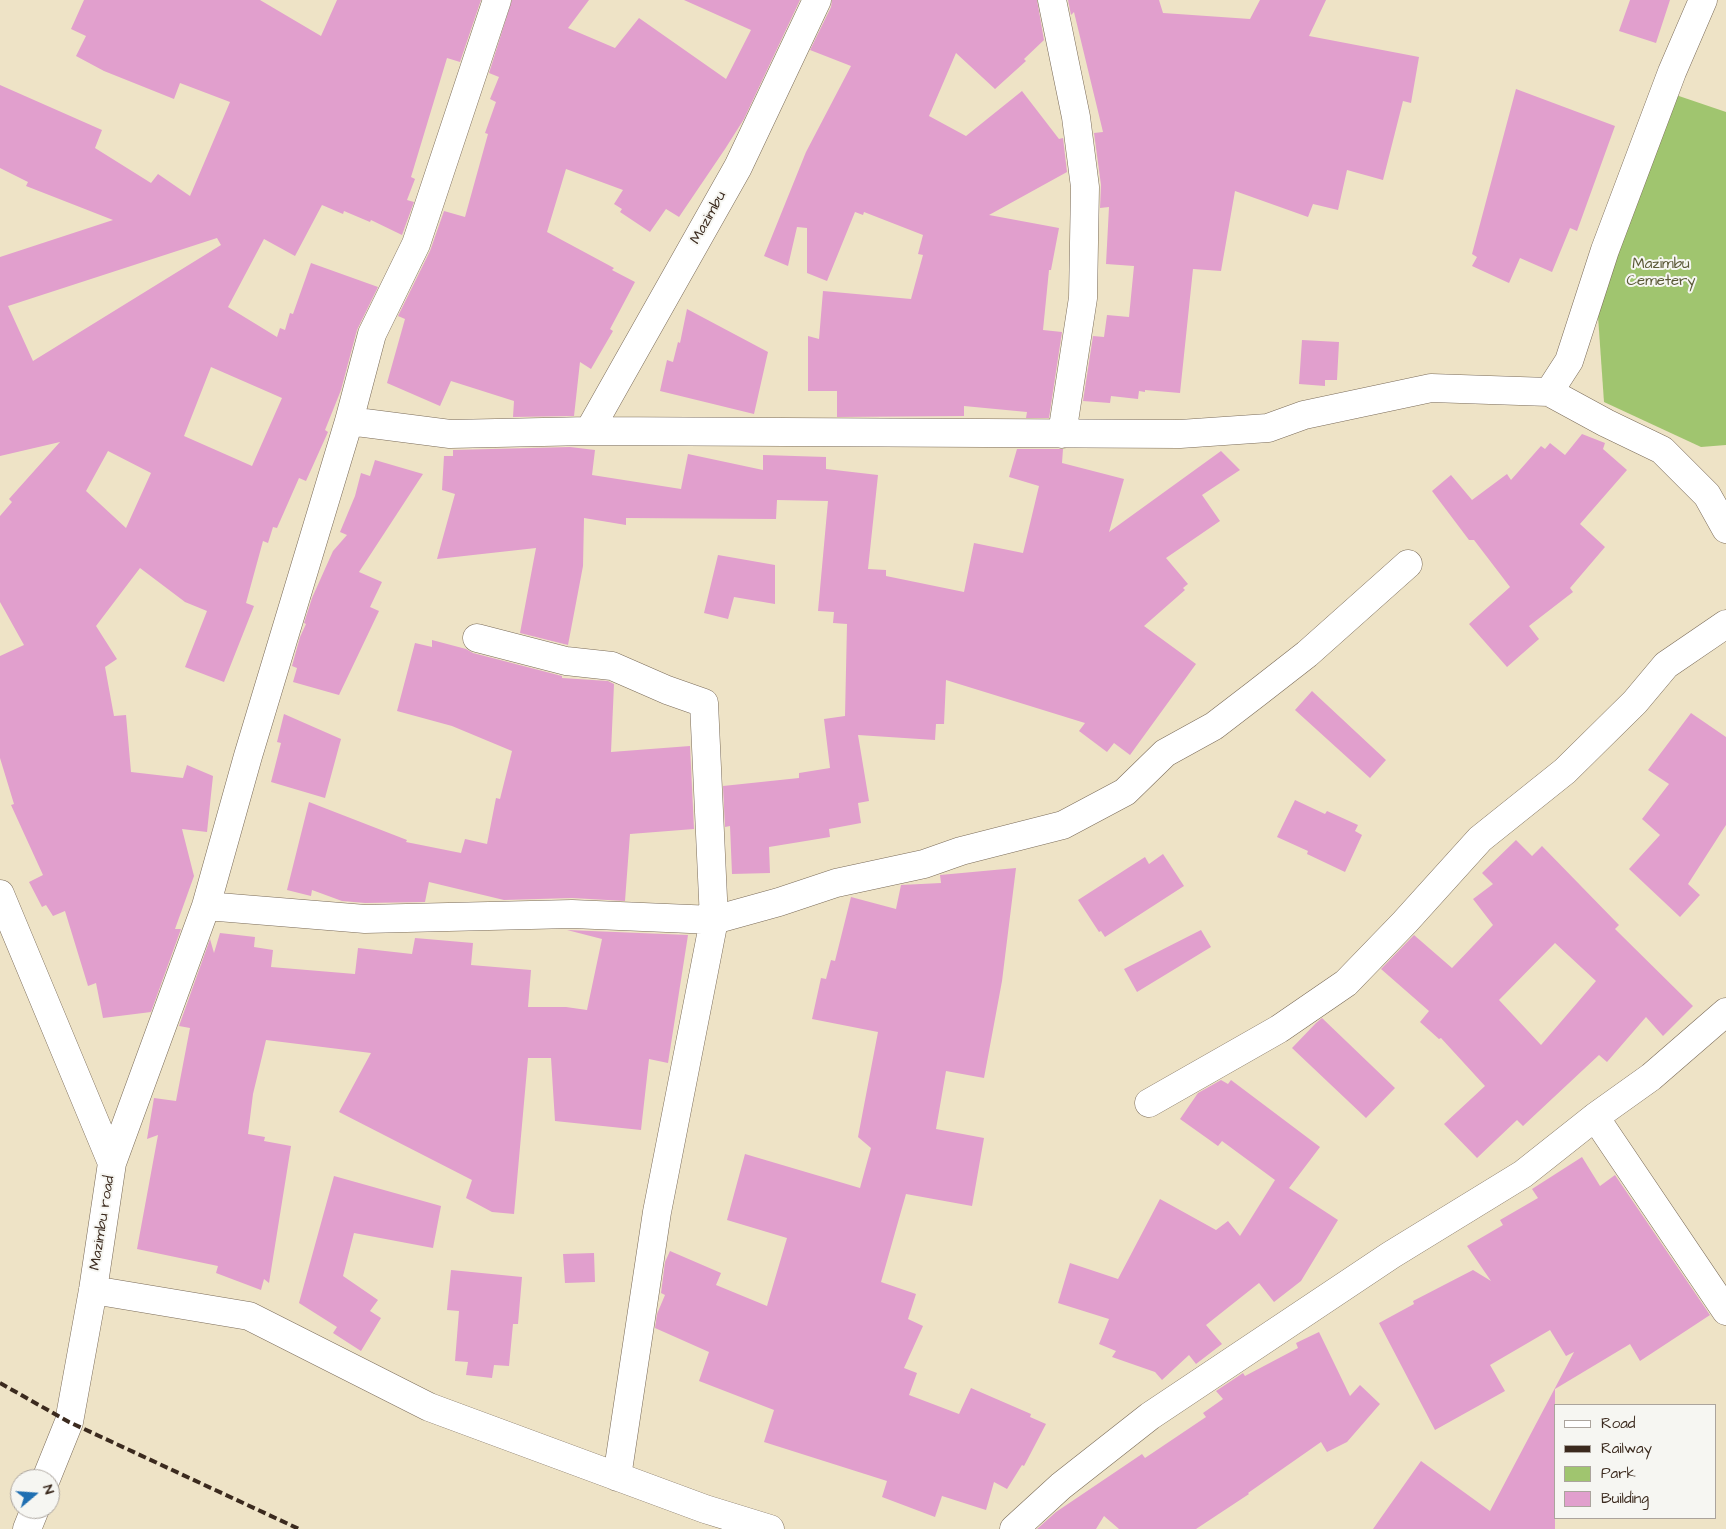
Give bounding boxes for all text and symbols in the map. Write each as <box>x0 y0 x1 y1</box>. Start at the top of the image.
street label: Mazimbu <box>687 189 731 247</box>
park label: Mazimbu Cemetery <box>1626 256 1696 291</box>
street label: Mazimbu road <box>87 1174 119 1272</box>
legend <box>1554 1404 1716 1519</box>
text: Road <box>1601 1413 1635 1434</box>
text: Railway <box>1601 1438 1652 1459</box>
text: Park <box>1601 1463 1636 1484</box>
north arrow <box>10 1469 60 1519</box>
text: N <box>37 1482 59 1497</box>
text: Building <box>1601 1488 1649 1509</box>

